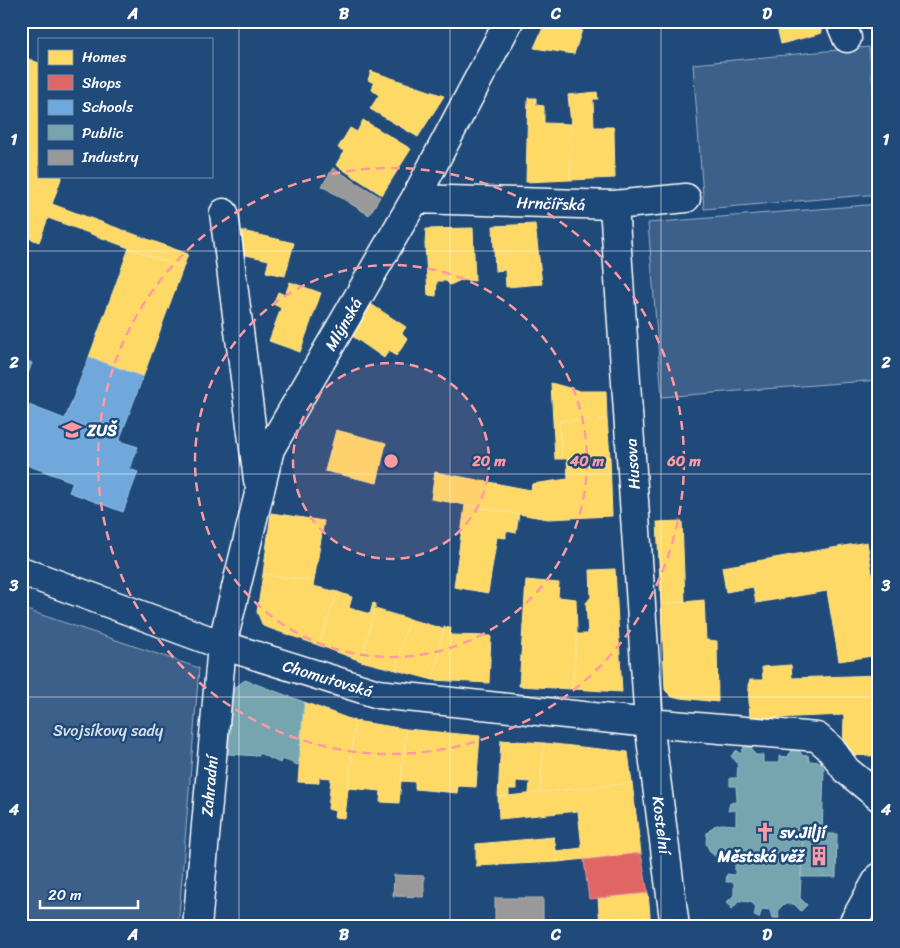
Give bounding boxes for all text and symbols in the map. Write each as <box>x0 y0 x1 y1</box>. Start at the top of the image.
text: A <box>127 0 138 28</box>
text: B <box>339 0 350 28</box>
text: C <box>550 0 562 28</box>
text: D <box>762 0 772 28</box>
legend <box>38 38 212 178</box>
text: Homes <box>82 44 126 70</box>
text: Shops <box>82 70 122 96</box>
text: Schools <box>82 94 133 120</box>
text: Public <box>82 120 124 146</box>
text: 1 <box>11 125 18 154</box>
text: 1 <box>883 125 890 154</box>
text: Industry <box>81 144 139 170</box>
street label: Hrnčířská <box>516 188 586 219</box>
street label: Mlýnská <box>316 292 370 356</box>
text: 2 <box>8 348 19 377</box>
text: 2 <box>880 348 891 377</box>
place label: ZUŠ <box>86 416 118 445</box>
school or university icon: ZUŠ <box>61 419 83 441</box>
street label: Husova <box>616 438 649 490</box>
text: 20 m <box>471 448 506 474</box>
text: 40 m <box>569 448 605 474</box>
text: 60 m <box>666 448 701 474</box>
centre of rings <box>382 452 400 470</box>
text: 3 <box>9 571 19 600</box>
text: 3 <box>881 571 891 600</box>
street label: Chomutovská <box>279 651 377 706</box>
park label: Svojsíkovy sady <box>53 716 164 745</box>
street label: Zahradní <box>192 752 227 818</box>
street label: Kostelní <box>644 794 680 858</box>
text: 4 <box>8 795 19 824</box>
text: 4 <box>880 795 891 824</box>
place label: sv.Jiljí <box>779 818 828 847</box>
church icon: sv.Jiljí <box>754 821 776 843</box>
place label: Městská věž <box>717 842 805 871</box>
building icon: Městská věž <box>808 845 830 867</box>
scale bar <box>40 878 138 910</box>
text: 20 m <box>48 882 82 908</box>
text: A <box>127 920 138 948</box>
text: B <box>339 920 350 948</box>
text: C <box>550 920 562 948</box>
text: D <box>762 920 772 948</box>

